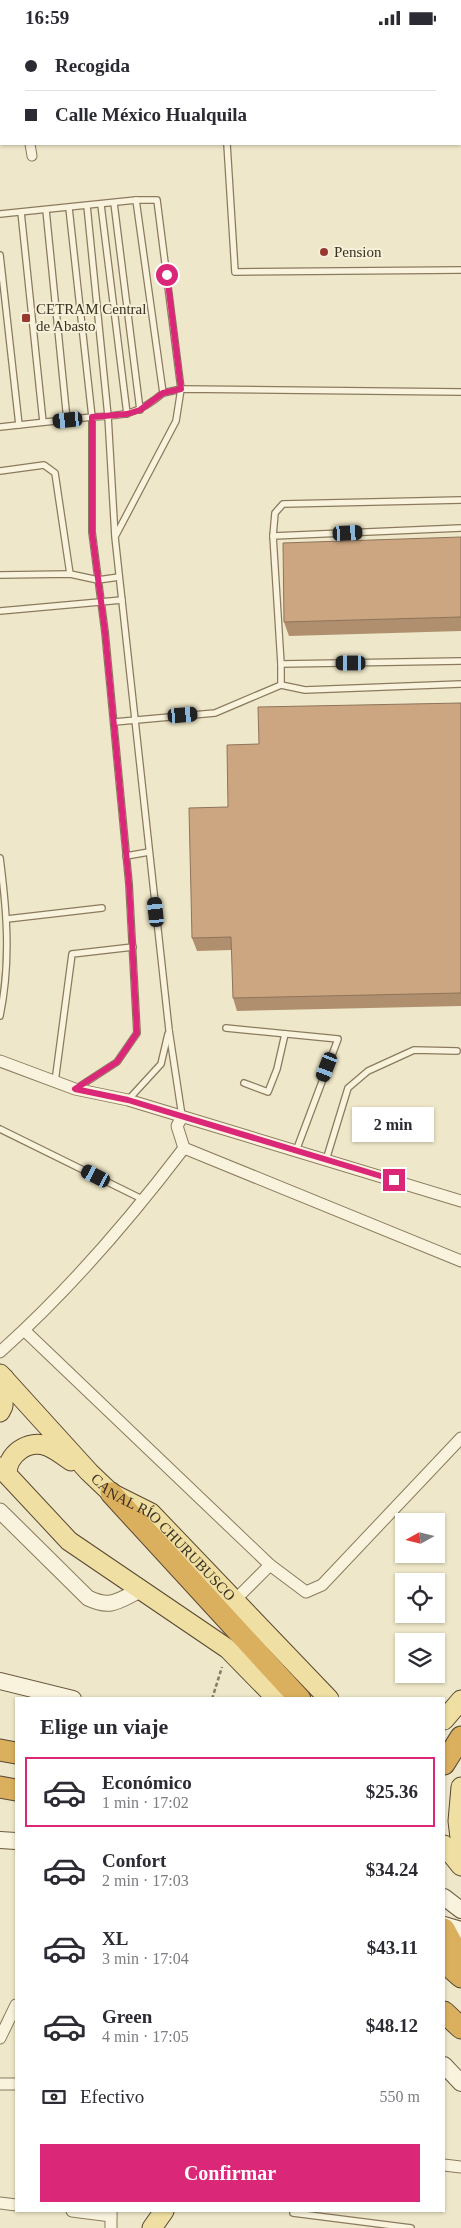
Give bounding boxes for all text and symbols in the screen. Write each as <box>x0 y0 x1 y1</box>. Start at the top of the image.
text: 16:59 <box>25 7 69 28</box>
text: Recogida <box>55 55 130 76</box>
text: Calle México Hualquila <box>55 104 247 125</box>
place label: Pension <box>334 244 382 260</box>
marker: Pension <box>318 246 330 258</box>
route start <box>156 264 178 286</box>
place label: CETRAM Central de Abasto <box>36 301 146 334</box>
marker: CETRAM Central de Abasto <box>20 312 32 324</box>
car <box>52 411 83 429</box>
car <box>332 525 363 541</box>
car <box>336 656 366 671</box>
car <box>167 706 198 724</box>
car <box>146 896 165 928</box>
car <box>314 1050 339 1084</box>
callout: 2 min <box>353 1107 435 1143</box>
text: 2 min <box>374 1116 412 1133</box>
car <box>79 1163 112 1189</box>
route end <box>383 1169 405 1191</box>
street label: CANAL RÍO CHURUBUSCO <box>88 1470 239 1604</box>
north arrow <box>395 1513 445 1563</box>
map controls <box>395 1513 445 1683</box>
button: locate <box>395 1573 445 1623</box>
button: layers <box>395 1633 445 1683</box>
text: Elige un viaje <box>40 1714 168 1739</box>
icon: car <box>42 1770 87 1815</box>
text: Económico <box>102 1772 192 1793</box>
text: $25.36 <box>366 1781 418 1802</box>
text: 1 min · 17:02 <box>102 1794 189 1811</box>
icon: car <box>42 1848 87 1893</box>
text: Confort <box>102 1850 166 1871</box>
text: $34.24 <box>366 1859 418 1880</box>
text: 2 min · 17:03 <box>102 1872 189 1889</box>
icon: car <box>42 1926 87 1971</box>
text: XL <box>102 1928 128 1949</box>
text: $43.11 <box>367 1937 418 1958</box>
text: 3 min · 17:04 <box>102 1950 189 1967</box>
icon: car <box>42 2004 87 2049</box>
text: Green <box>102 2006 152 2027</box>
text: $48.12 <box>366 2015 418 2036</box>
text: 4 min · 17:05 <box>102 2028 189 2045</box>
icon: cash <box>40 2083 68 2111</box>
text: Efectivo <box>80 2086 144 2107</box>
text: 550 m <box>380 2088 420 2105</box>
button: Confirmar <box>40 2144 420 2202</box>

